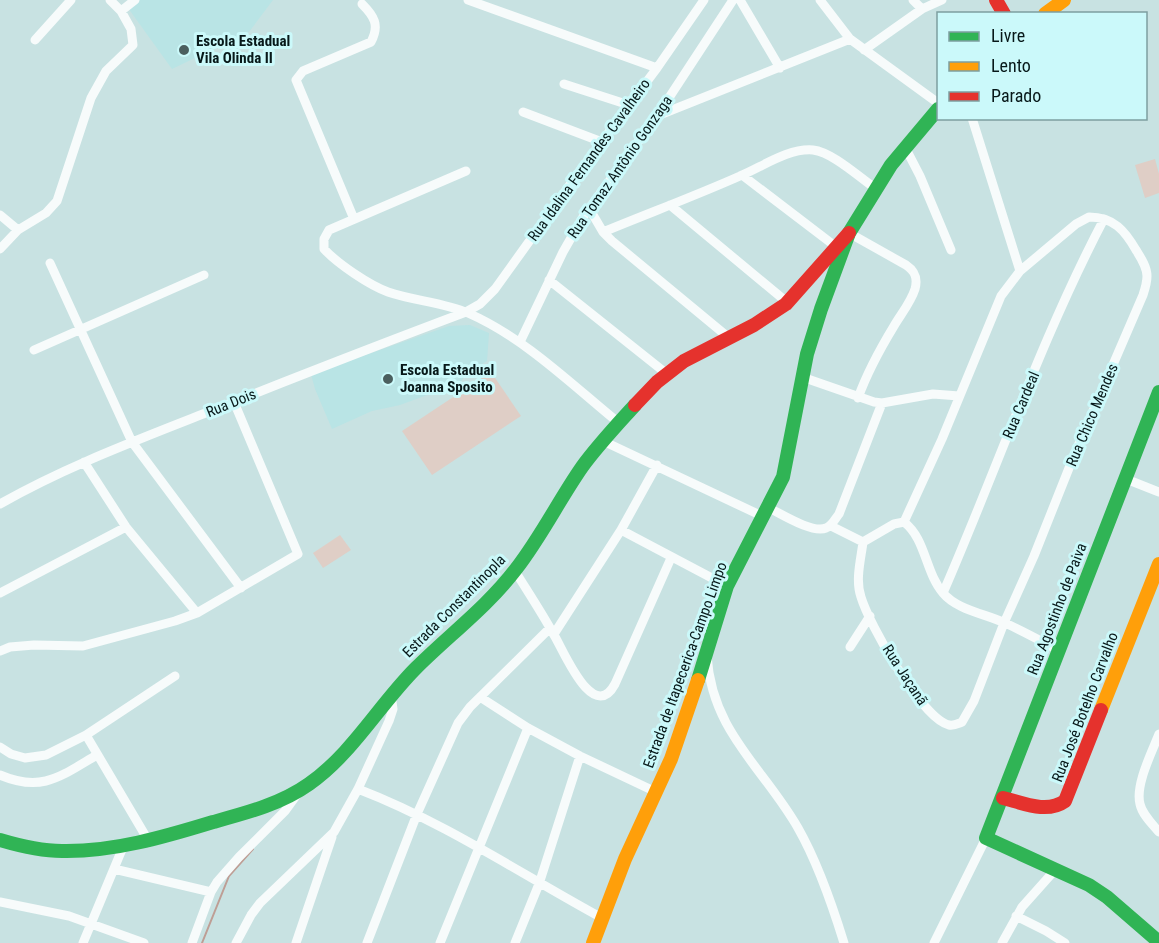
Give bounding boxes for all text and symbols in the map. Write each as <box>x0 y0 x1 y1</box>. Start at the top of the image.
legend <box>937 12 1147 120</box>
text: Livre <box>991 25 1025 46</box>
place label: Escola Estadual Vila Olinda II <box>196 32 290 67</box>
marker: Escola Estadual Vila Olinda II <box>177 43 191 57</box>
text: Lento <box>991 55 1031 76</box>
street label: Rua Idalina Fernandes Cavalheiro <box>524 75 654 245</box>
text: Parado <box>991 85 1041 106</box>
street label: Rua Tomaz Antônio Gonzaga <box>564 92 676 242</box>
place label: Escola Estadual Joanna Sposito <box>400 361 494 396</box>
street label: Rua Chico Mendes <box>1062 361 1122 469</box>
street label: Rua Cardeal <box>999 369 1043 441</box>
marker: Escola Estadual Joanna Sposito <box>381 372 395 386</box>
street label: Rua Dois <box>203 385 259 421</box>
street label: Rua Agostinho de Paiva <box>1024 540 1090 678</box>
street label: Estrada Constantinopla <box>399 551 509 661</box>
street label: Estrada de Itapecerica-Campo Limpo <box>639 560 731 770</box>
street label: Rua José Botelho Carvalho <box>1048 630 1122 784</box>
street label: Rua Jaçanã <box>879 641 931 709</box>

